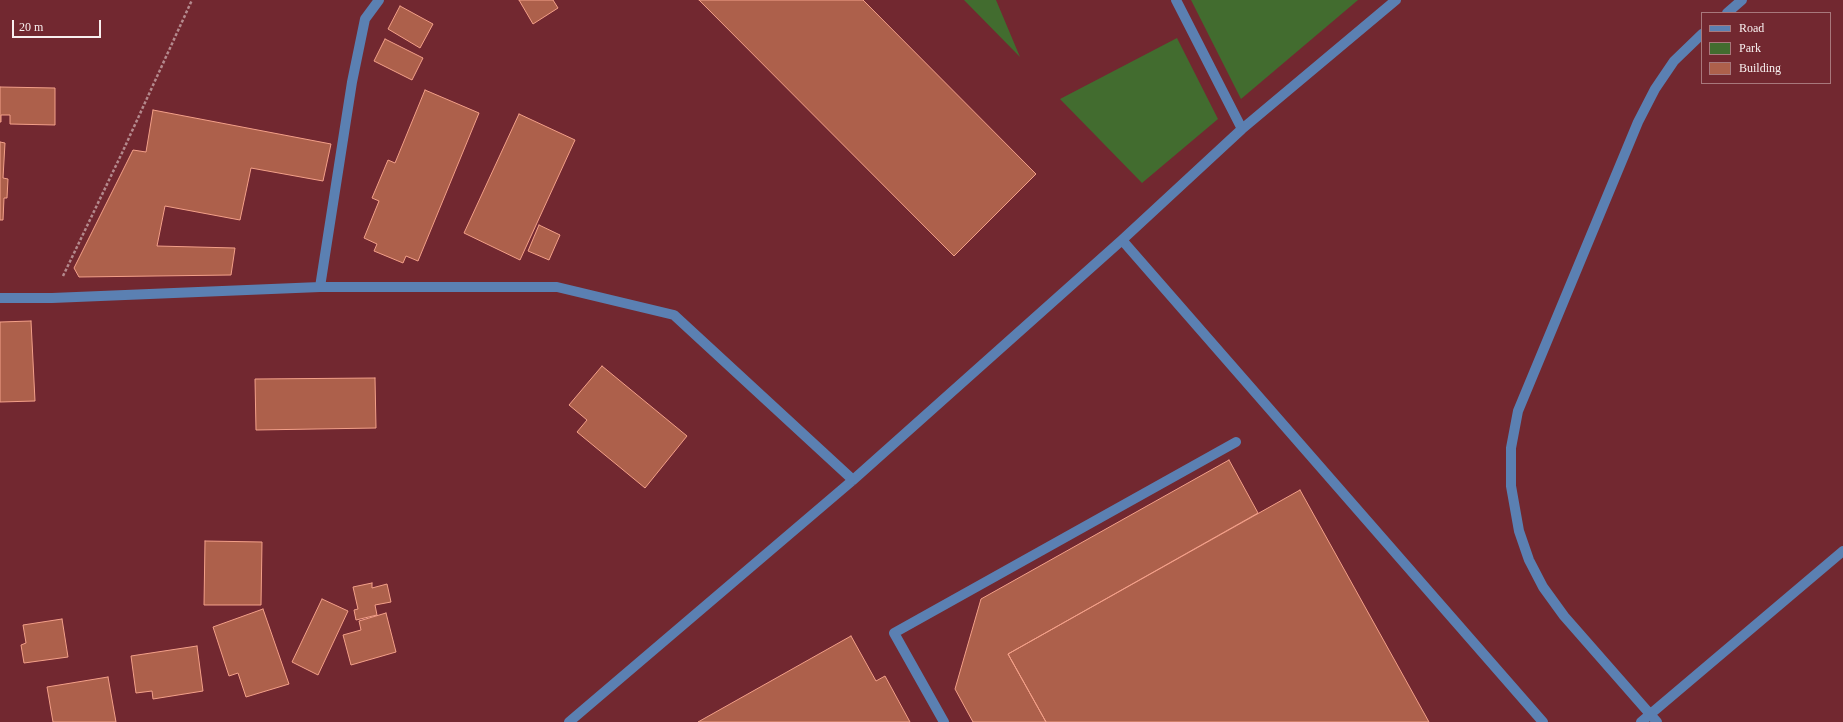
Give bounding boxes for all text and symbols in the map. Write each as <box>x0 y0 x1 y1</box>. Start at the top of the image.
scale bar <box>14 12 103 38</box>
legend <box>1701 12 1831 84</box>
text: 20 m <box>19 20 43 34</box>
text: Road <box>1739 21 1764 35</box>
text: Park <box>1739 41 1761 55</box>
text: Building <box>1739 61 1781 75</box>

